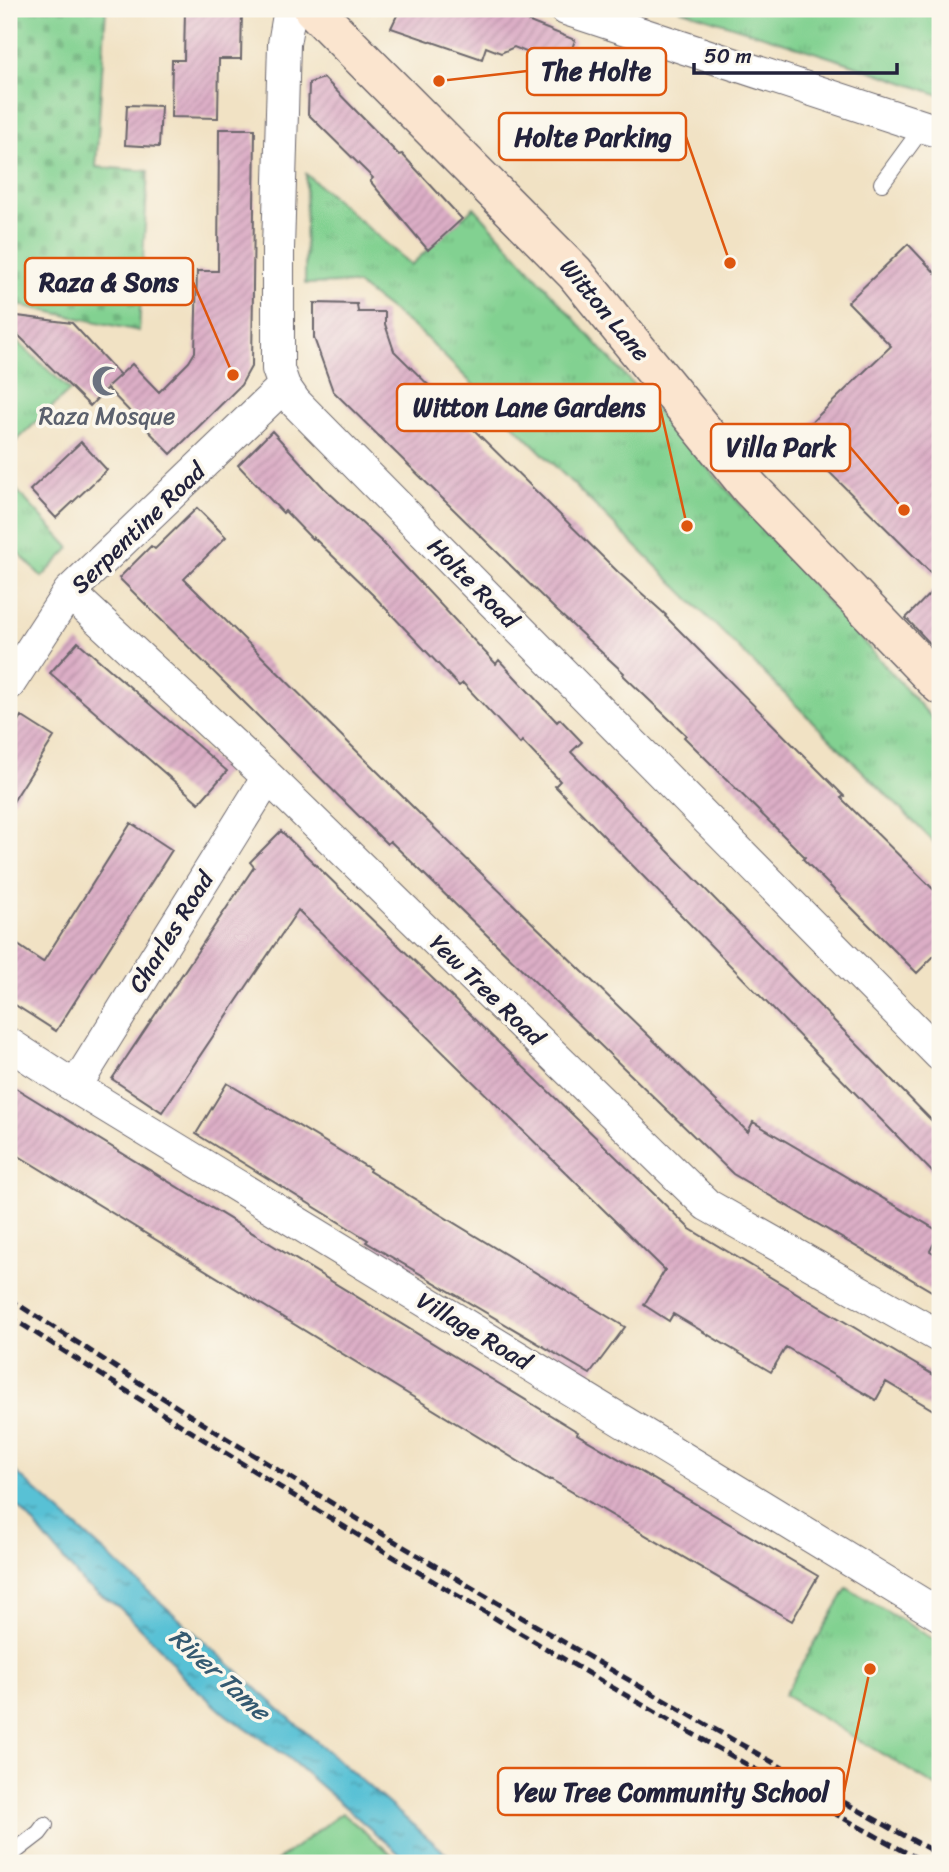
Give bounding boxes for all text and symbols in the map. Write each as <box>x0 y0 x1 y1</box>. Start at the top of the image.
scale bar <box>694 32 897 76</box>
text: 50 m <box>704 37 752 75</box>
callout: The Holte <box>527 48 666 95</box>
text: The Holte <box>541 48 652 94</box>
callout: Holte Parking <box>499 113 686 160</box>
text: Holte Parking <box>514 114 672 160</box>
street label: Witton Lane <box>549 249 661 371</box>
callout: Raza & Sons <box>25 258 193 305</box>
text: Raza & Sons <box>38 259 180 305</box>
mosque icon: Raza Mosque <box>90 364 124 398</box>
callout: Witton Lane Gardens <box>397 384 660 431</box>
text: Witton Lane Gardens <box>413 384 647 430</box>
place label: Raza Mosque <box>39 395 175 437</box>
callout: Villa Park <box>711 424 850 471</box>
text: Villa Park <box>726 424 837 470</box>
street label: Serpentine Road <box>60 451 217 604</box>
street label: Holte Road <box>417 527 530 640</box>
street label: Charles Road <box>117 862 226 1001</box>
street label: Yew Tree Road <box>419 924 556 1058</box>
street label: Village Road <box>408 1280 542 1383</box>
water label: River Tame <box>159 1616 283 1734</box>
callout: Yew Tree Community School <box>498 1768 844 1815</box>
text: Yew Tree Community School <box>513 1769 830 1815</box>

